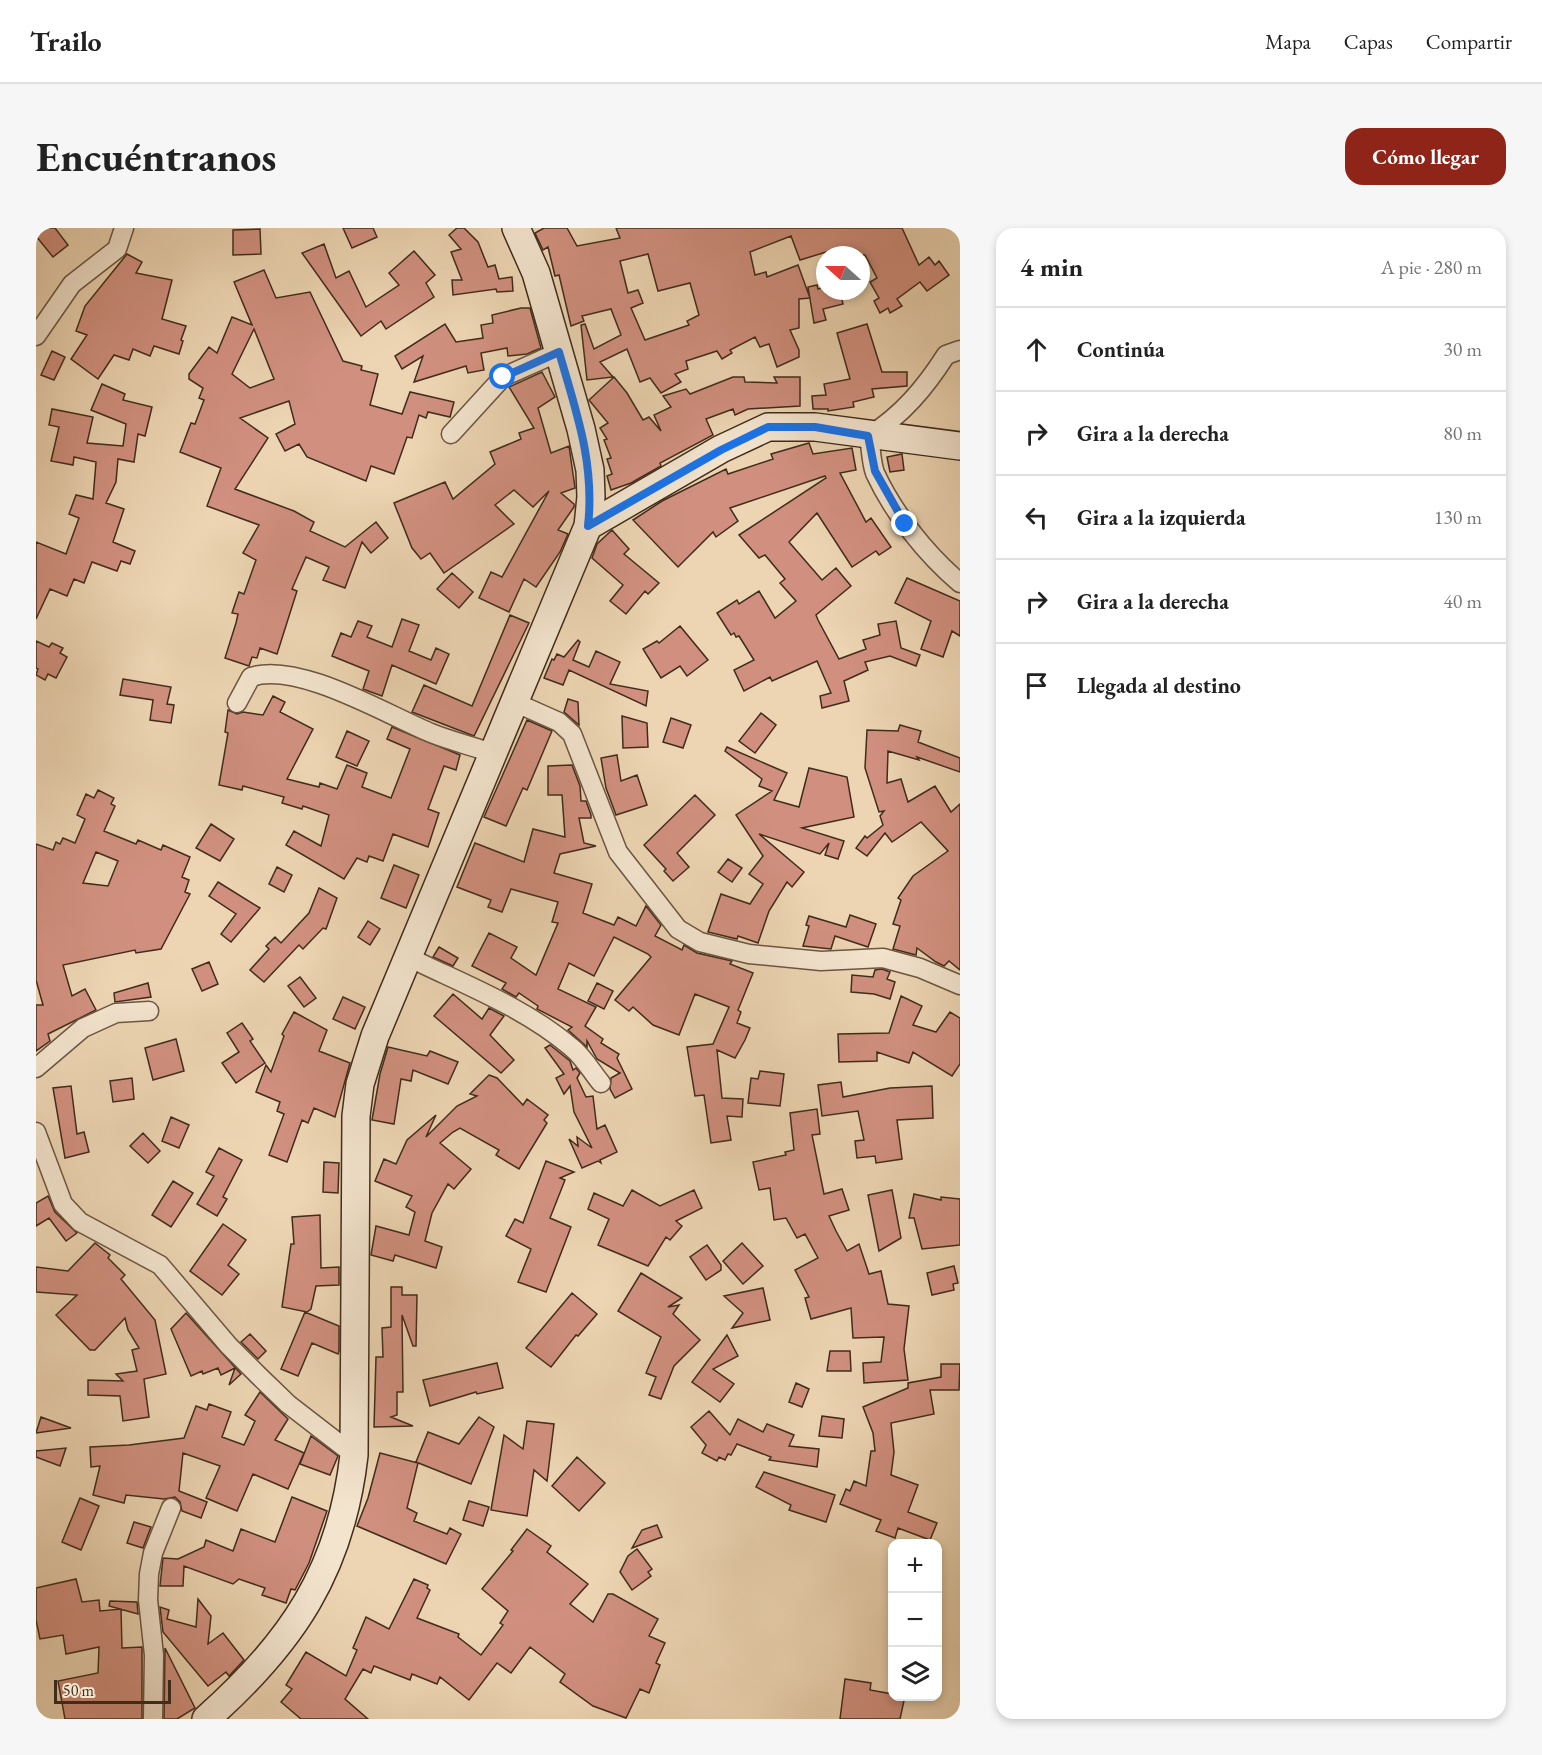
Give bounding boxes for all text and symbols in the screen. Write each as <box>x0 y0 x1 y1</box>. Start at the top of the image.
text: Trailo <box>30 23 102 59</box>
text: Mapa <box>1265 28 1311 55</box>
text: Capas <box>1344 28 1393 55</box>
text: Compartir <box>1426 28 1512 55</box>
button: Cómo llegar <box>1345 128 1506 185</box>
text: Encuéntranos <box>36 129 276 184</box>
north arrow <box>816 246 870 300</box>
text: 4 min <box>1020 250 1083 284</box>
text: A pie · 280 m <box>1381 254 1482 280</box>
icon: ahead <box>1020 333 1053 366</box>
text: Continúa <box>1077 335 1165 364</box>
text: 30 m <box>1443 336 1482 362</box>
route start <box>489 363 515 389</box>
icon: right <box>1020 417 1053 450</box>
text: Gira a la derecha <box>1077 419 1229 448</box>
text: 80 m <box>1443 420 1482 446</box>
icon: left <box>1020 501 1053 534</box>
text: Gira a la izquierda <box>1077 503 1246 532</box>
text: 130 m <box>1434 504 1482 530</box>
route end <box>891 510 917 536</box>
icon: right <box>1020 585 1053 618</box>
text: Gira a la derecha <box>1077 587 1229 616</box>
text: 40 m <box>1443 588 1482 614</box>
icon: arrive <box>1020 669 1053 702</box>
text: Llegada al destino <box>1077 671 1241 700</box>
map controls <box>888 1539 942 1701</box>
button: + <box>888 1539 942 1593</box>
button: − <box>888 1593 942 1647</box>
button: layers <box>888 1647 942 1701</box>
scale bar <box>54 1677 171 1704</box>
text: 50 m <box>63 1680 94 1701</box>

